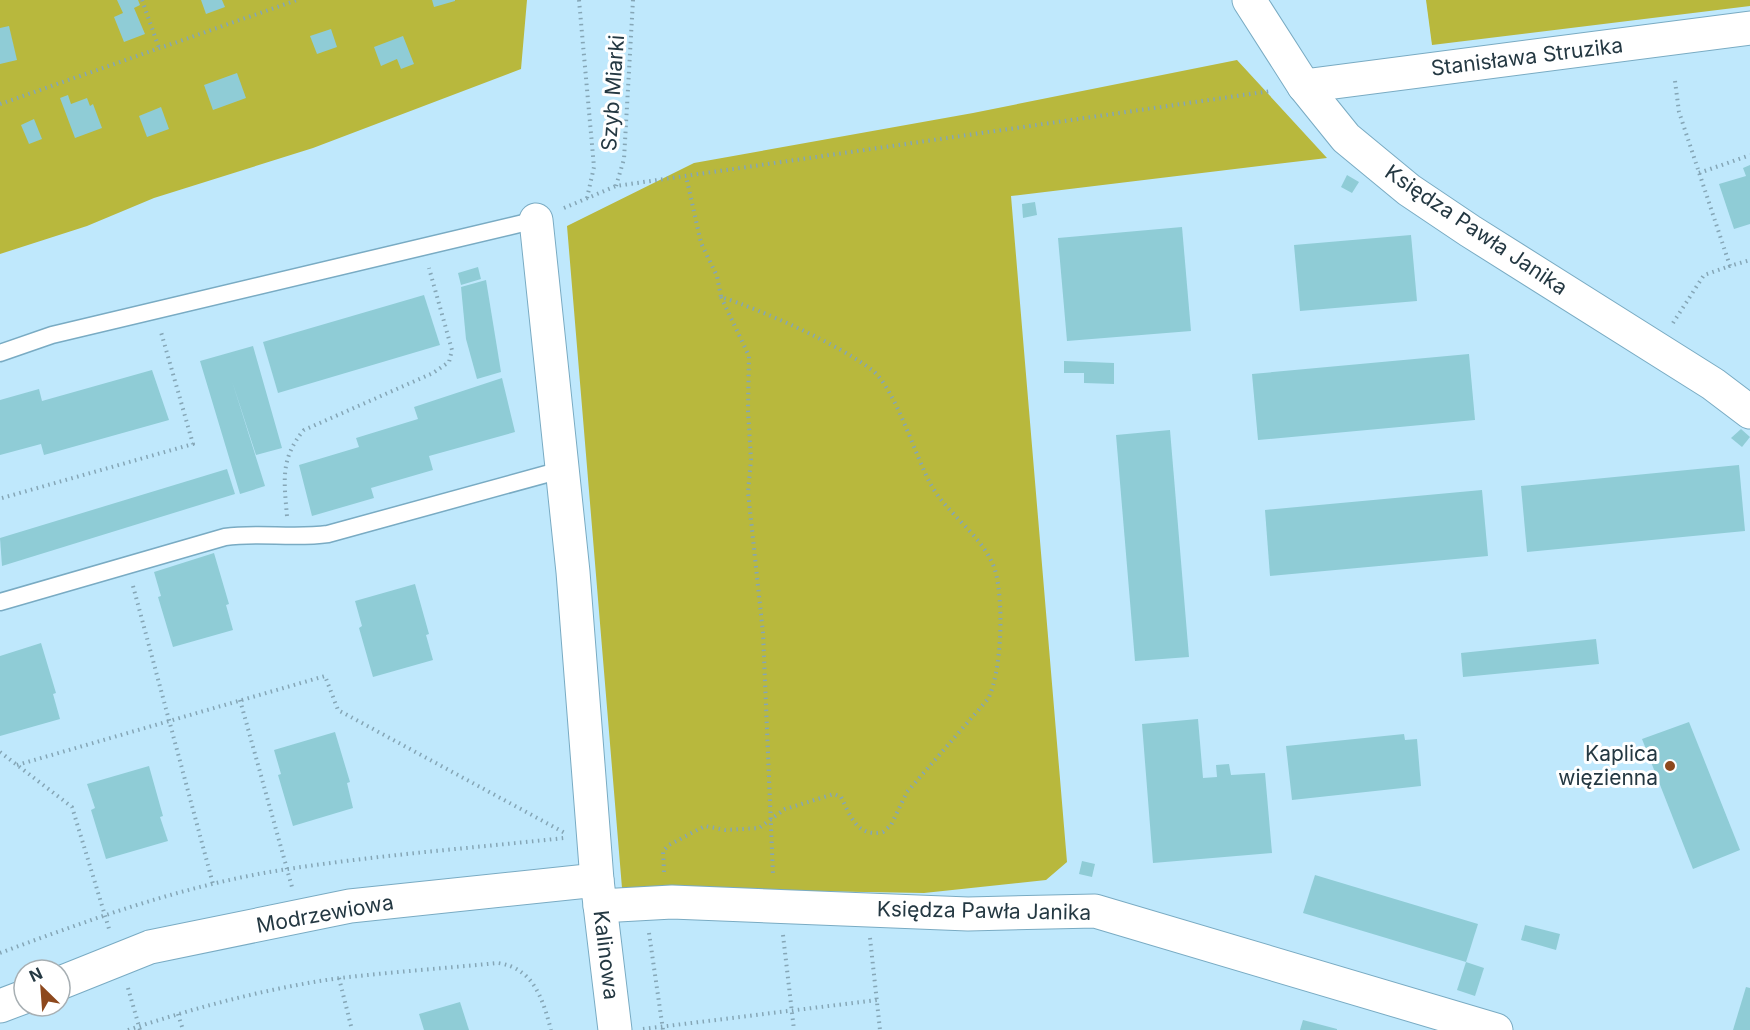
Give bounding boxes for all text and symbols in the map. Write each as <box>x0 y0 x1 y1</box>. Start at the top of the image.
street label: Stanisława Struzika <box>1430 32 1624 81</box>
street label: Szyb Miarki <box>596 34 629 152</box>
street label: Księdza Pawła Janika <box>1380 159 1572 300</box>
place label: Kaplica więzienna <box>1558 741 1658 790</box>
marker: Kaplica więzienna <box>1663 759 1677 773</box>
street label: Modrzewiowa <box>254 889 396 938</box>
street label: Księdza Pawła Janika <box>877 896 1091 925</box>
street label: Kalinowa <box>589 909 624 1001</box>
north arrow <box>12 958 72 1018</box>
text: N <box>26 963 45 986</box>

